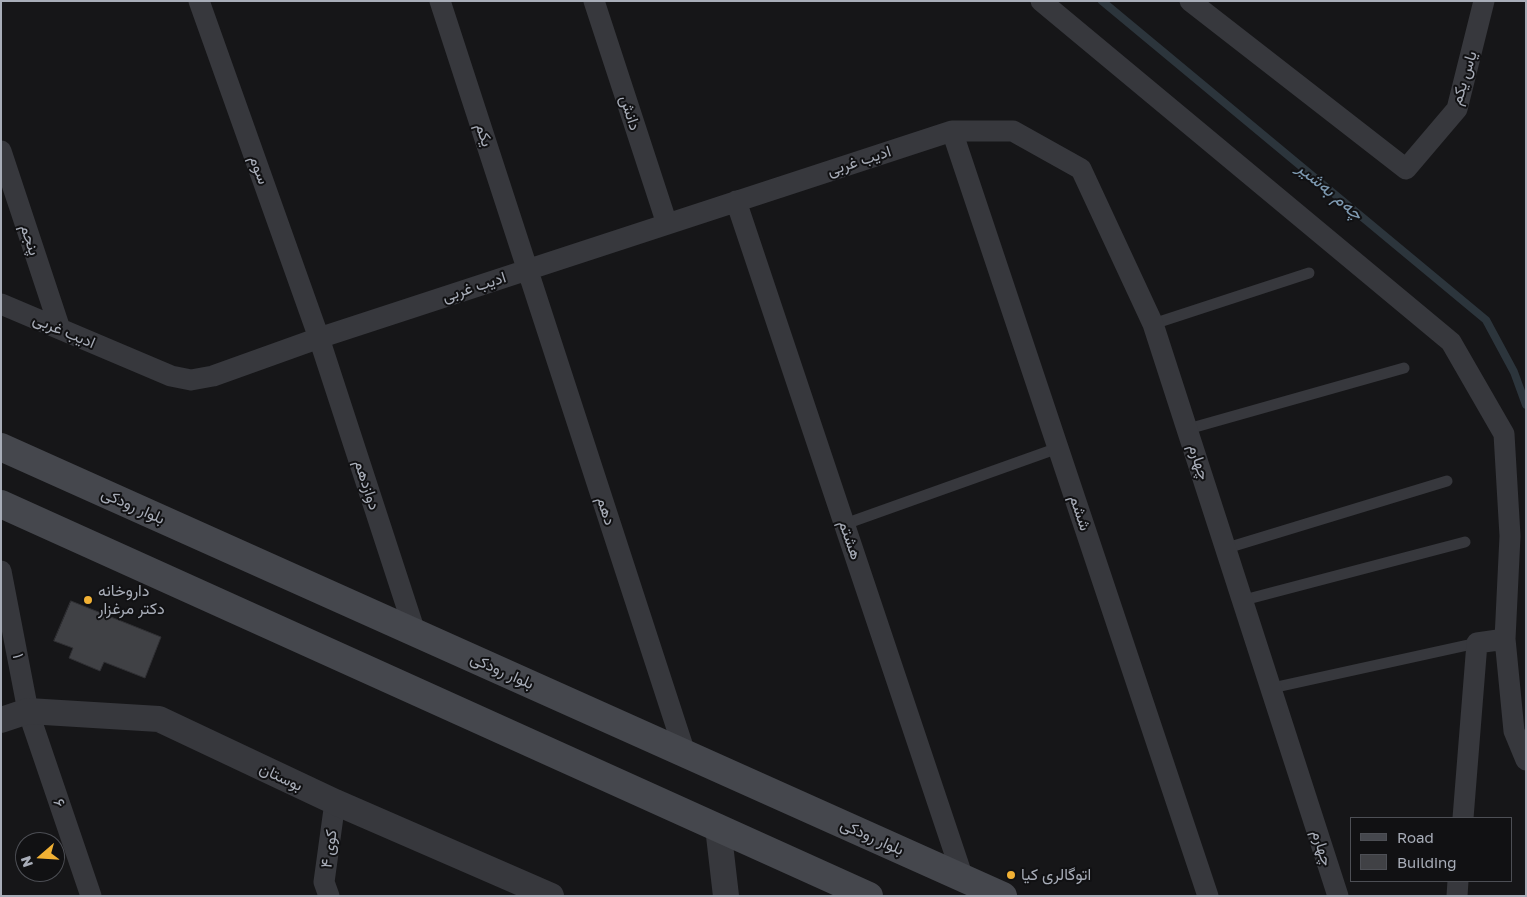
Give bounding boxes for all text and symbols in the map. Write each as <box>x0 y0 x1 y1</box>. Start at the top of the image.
street label: یاس یکم <box>1447 49 1481 107</box>
street label: دانش <box>615 93 645 133</box>
street label: یکم <box>471 121 497 149</box>
street label: ادیب غربی <box>825 142 893 180</box>
street label: سوم <box>245 153 273 187</box>
water label: چەم بەشیر <box>1293 157 1367 225</box>
street label: پنجم <box>16 222 44 258</box>
street label: ادیب غربی <box>440 268 508 306</box>
street label: ادیب غربی <box>30 309 98 353</box>
street label: چهارم <box>1184 442 1214 482</box>
street label: دوازدهم <box>350 457 384 513</box>
street label: بلوار رودکی <box>98 484 168 528</box>
street label: ششم <box>1065 493 1095 533</box>
street label: دهم <box>592 494 620 528</box>
street label: هشتم <box>834 518 866 562</box>
place label: داروخانه دکتر مرغزار <box>98 581 165 619</box>
marker: داروخانه دکتر مرغزار <box>82 594 94 606</box>
street label: بلوار رودکی <box>467 649 537 693</box>
street label: ۱ <box>8 652 28 660</box>
street label: بوستان <box>256 759 306 795</box>
street label: ۶ <box>49 796 69 810</box>
street label: بلوار رودکی <box>837 815 907 859</box>
legend <box>1350 817 1512 882</box>
street label: چهارم <box>1307 828 1337 868</box>
text: Road <box>1397 828 1434 846</box>
street label: کوی ۴ <box>317 829 341 869</box>
north arrow <box>15 832 65 882</box>
text: Building <box>1397 853 1457 871</box>
text: N <box>17 854 36 870</box>
place label: اتوگالری کیا <box>1021 865 1091 885</box>
marker: اتوگالری کیا <box>1005 869 1017 881</box>

